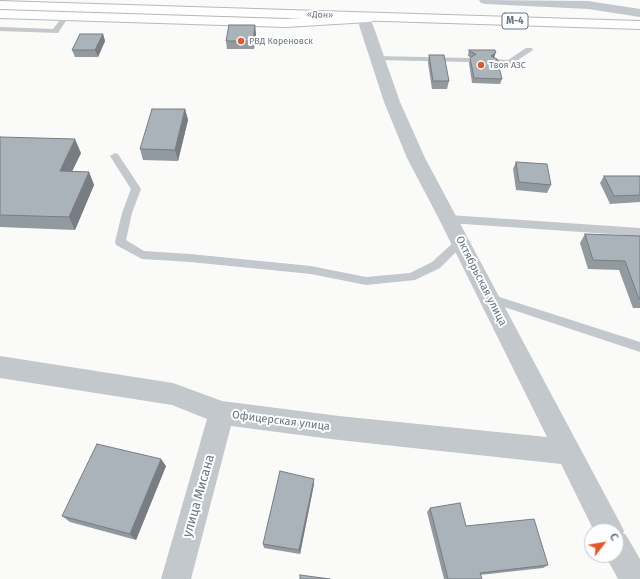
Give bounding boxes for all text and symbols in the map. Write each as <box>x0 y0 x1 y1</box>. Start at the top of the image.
street label: «Дон» <box>307 9 333 21</box>
road number: М-4 <box>502 13 528 29</box>
marker: РВД Кореновск <box>236 36 246 46</box>
place label: РВД Кореновск <box>249 36 313 46</box>
marker: Твоя АЗС <box>476 60 486 70</box>
place label: Твоя АЗС <box>489 60 526 70</box>
street label: Октябрьская улица <box>453 234 509 328</box>
street label: Офицерская улица <box>231 408 331 434</box>
street label: улица Мисана <box>180 453 218 539</box>
north arrow <box>584 523 624 563</box>
text: С <box>607 531 621 543</box>

